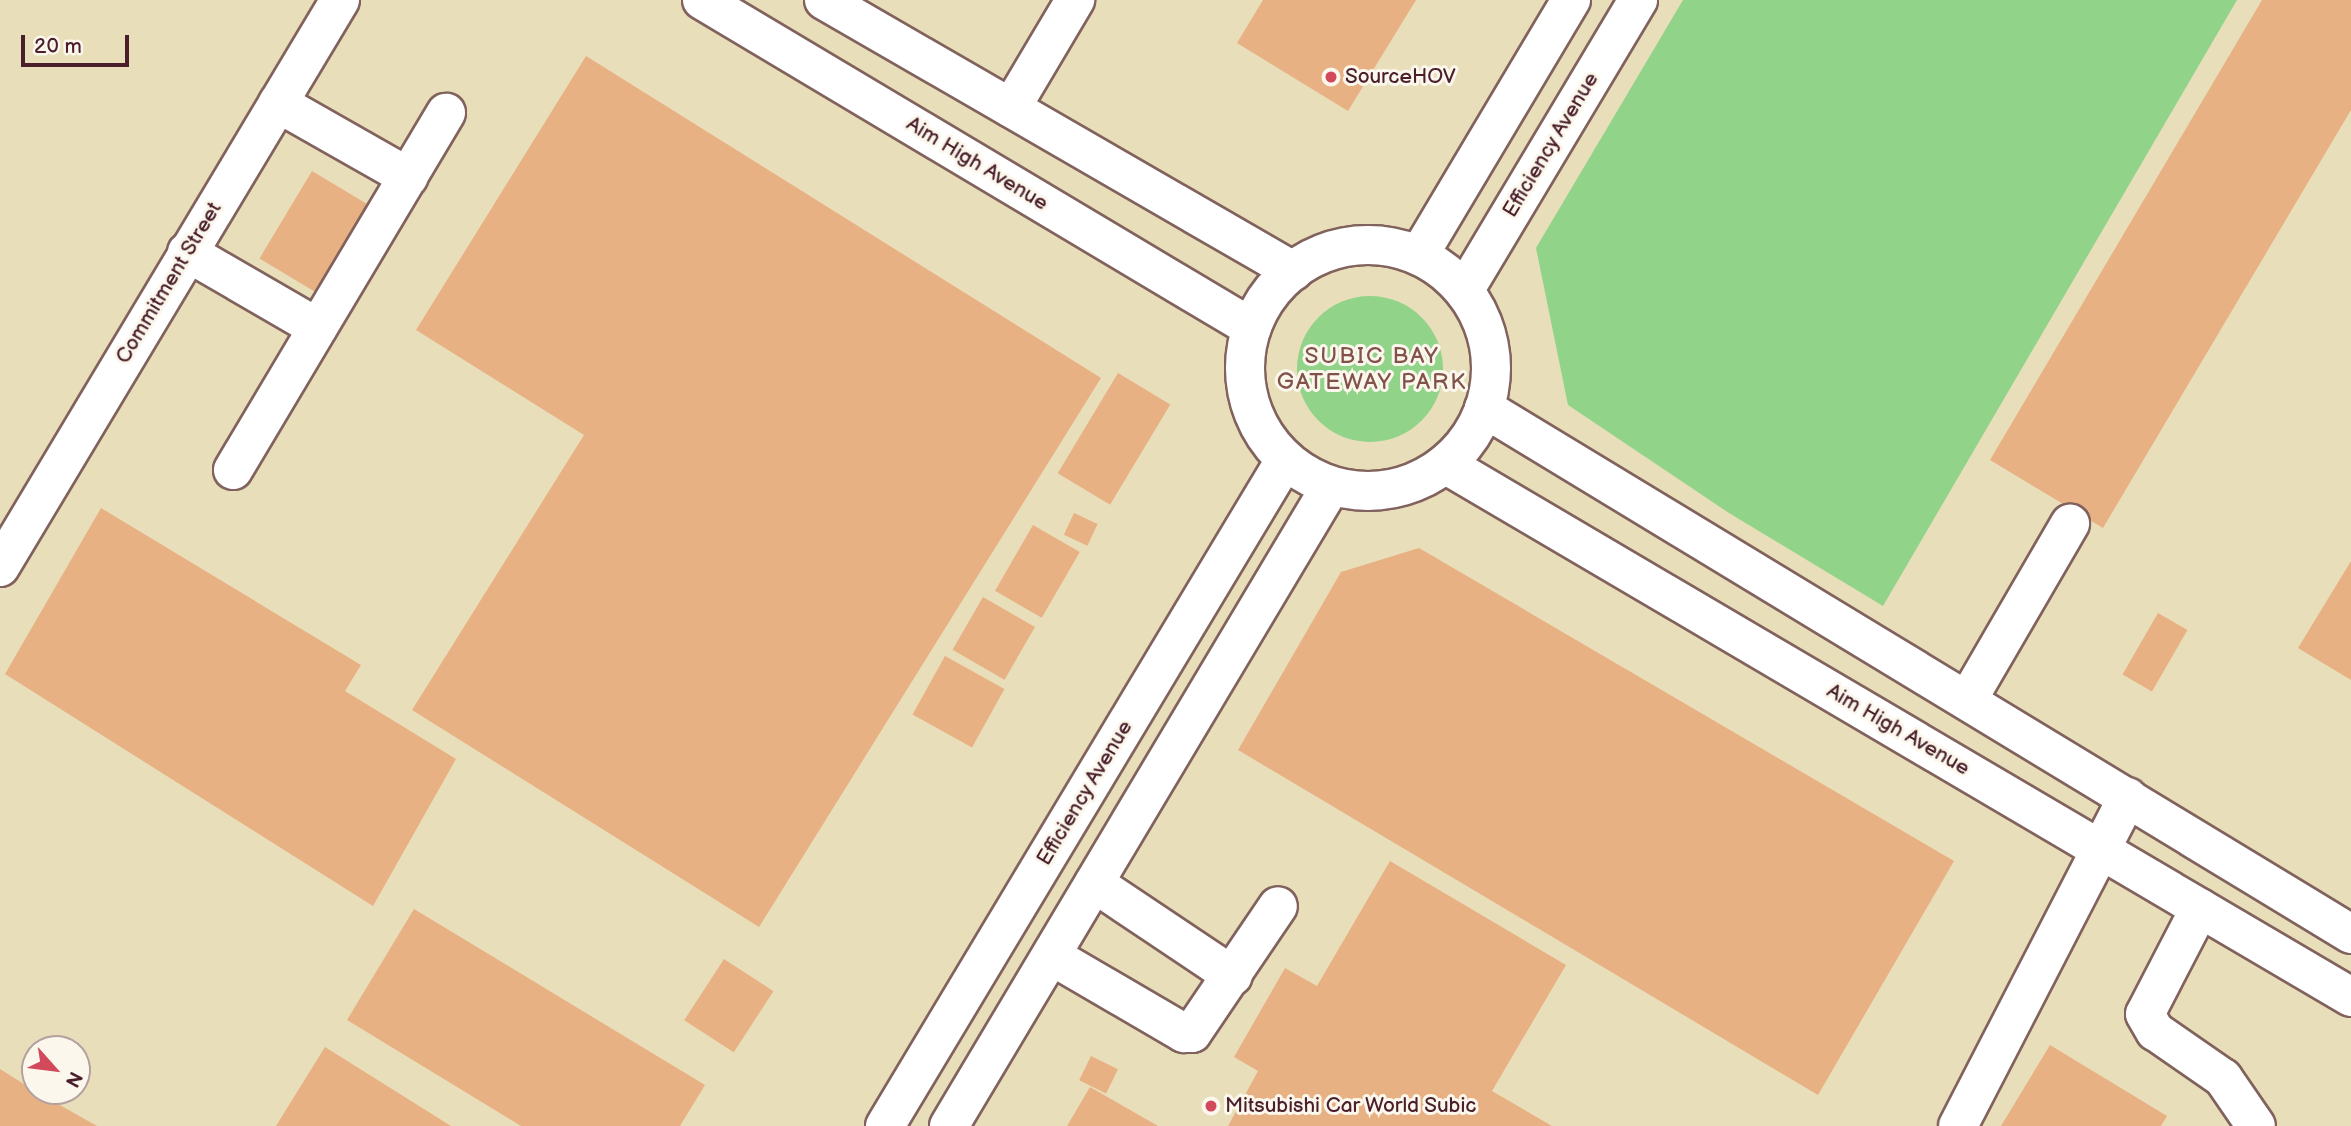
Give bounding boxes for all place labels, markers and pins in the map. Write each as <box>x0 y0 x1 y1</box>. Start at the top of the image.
place label: SourceHOV <box>1345 64 1456 90</box>
marker: SourceHOV <box>1323 69 1339 85</box>
place label: Mitsubishi Car World Subic <box>1225 1093 1478 1119</box>
marker: Mitsubishi Car World Subic <box>1203 1098 1219 1114</box>

